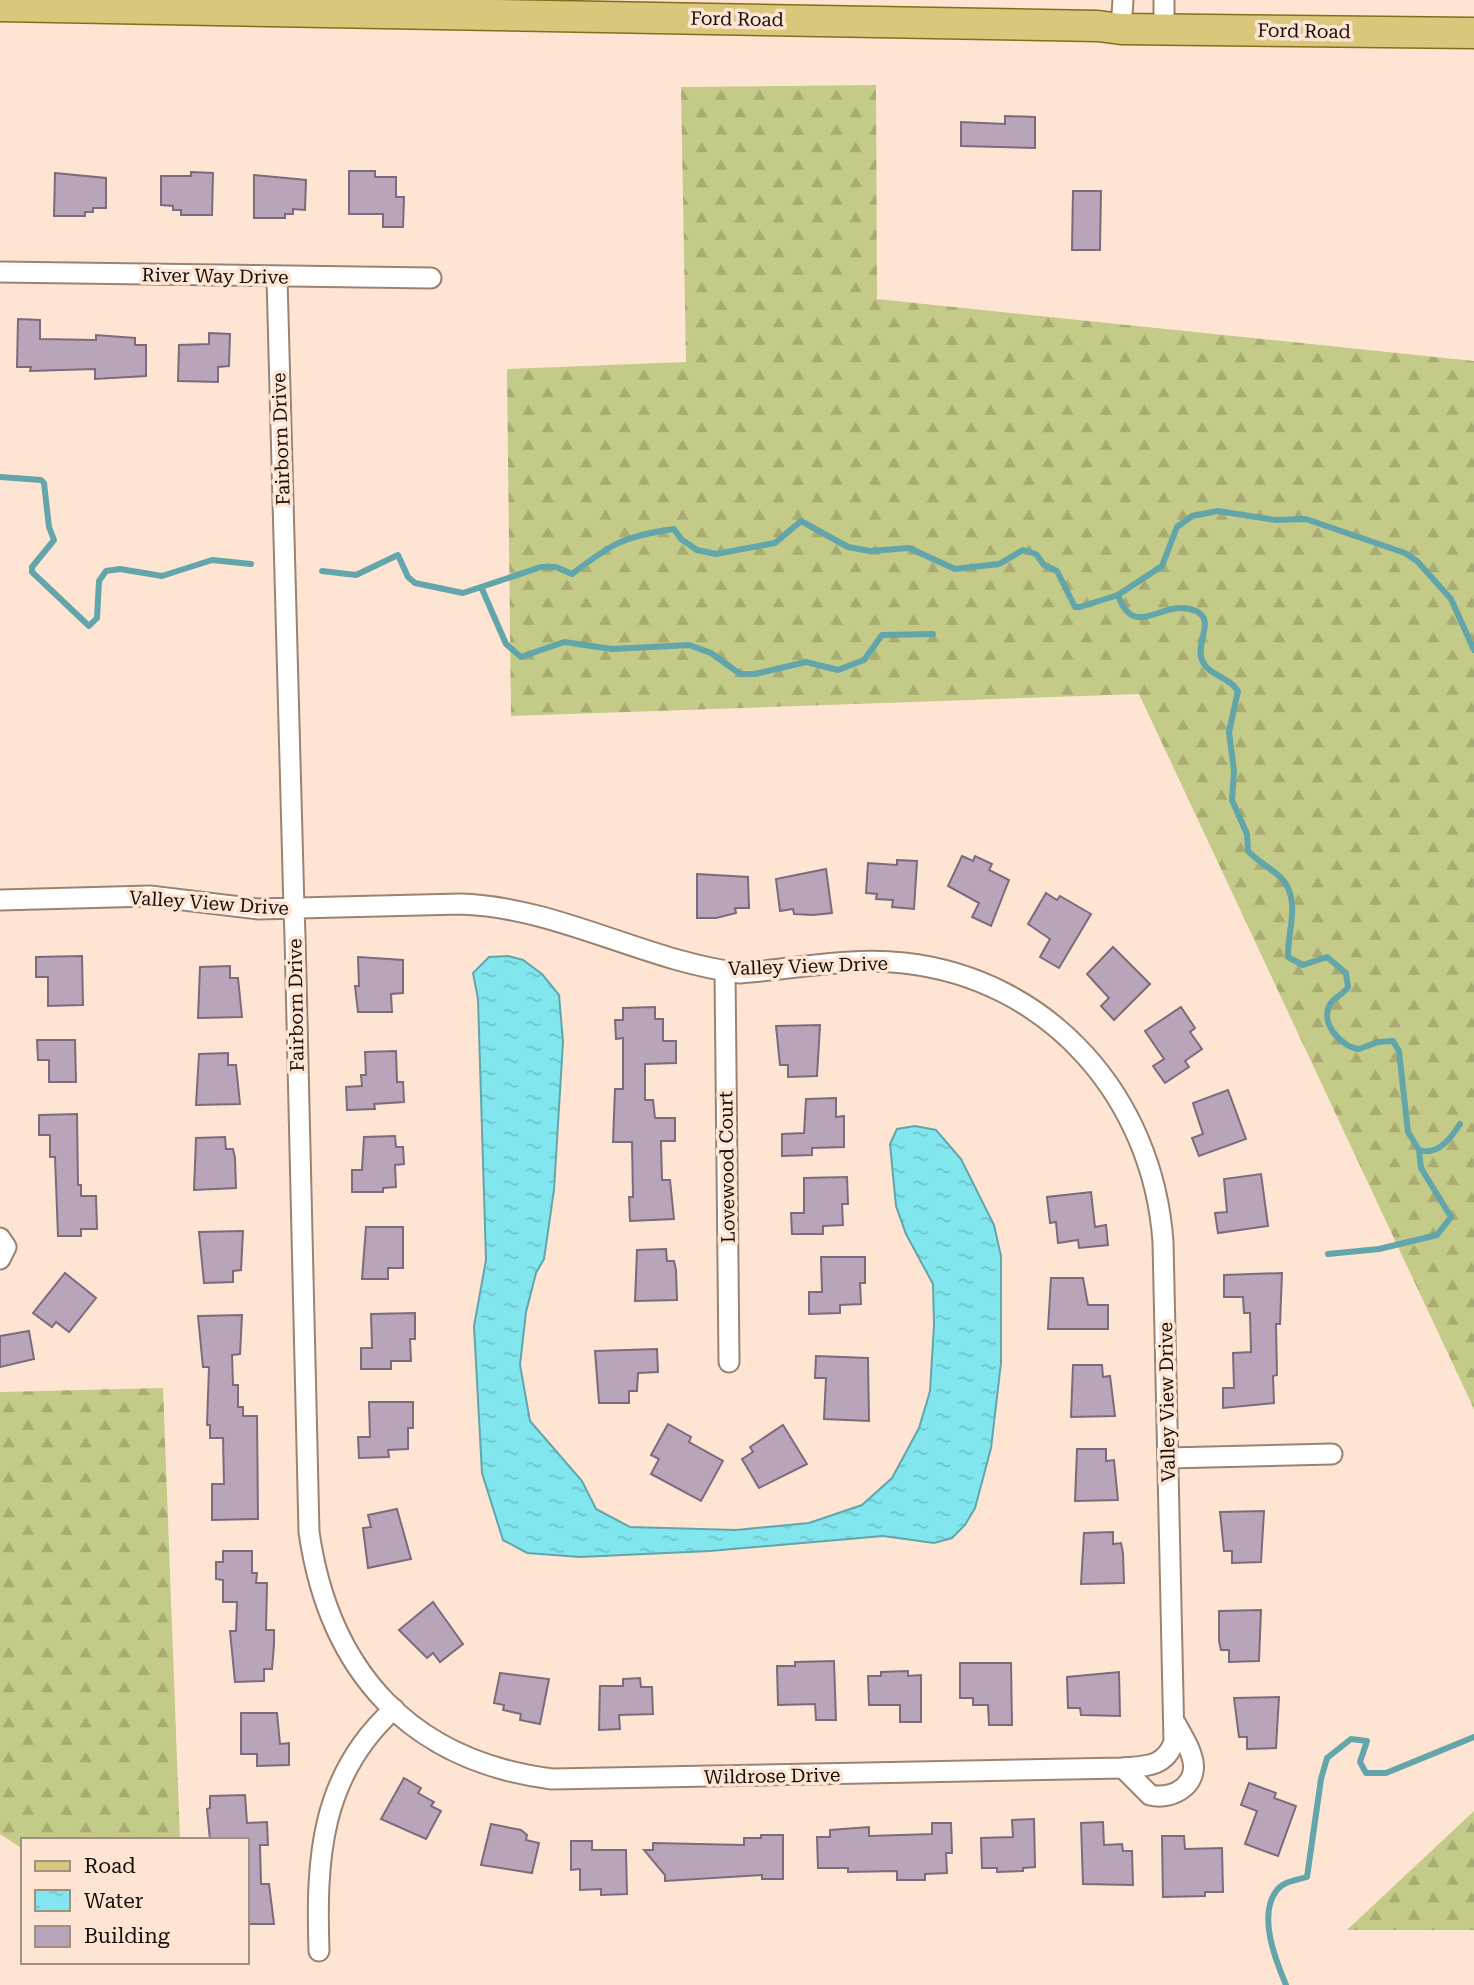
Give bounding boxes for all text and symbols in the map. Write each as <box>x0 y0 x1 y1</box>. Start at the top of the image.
street label: Ford Road <box>690 7 784 31</box>
street label: Ford Road <box>1257 19 1351 43</box>
street label: River Way Drive <box>141 263 289 289</box>
street label: Fairborn Drive <box>267 372 295 506</box>
street label: Valley View Drive <box>128 886 290 920</box>
street label: Fairborn Drive <box>283 938 309 1072</box>
street label: Valley View Drive <box>728 952 888 980</box>
street label: Lovewood Court <box>714 1091 740 1243</box>
street label: Valley View Drive <box>1154 1322 1180 1482</box>
street label: Wildrose Drive <box>704 1763 840 1789</box>
legend <box>21 1838 248 1964</box>
text: Road <box>84 1854 136 1878</box>
text: Water <box>84 1889 144 1913</box>
text: Building <box>84 1924 170 1948</box>

